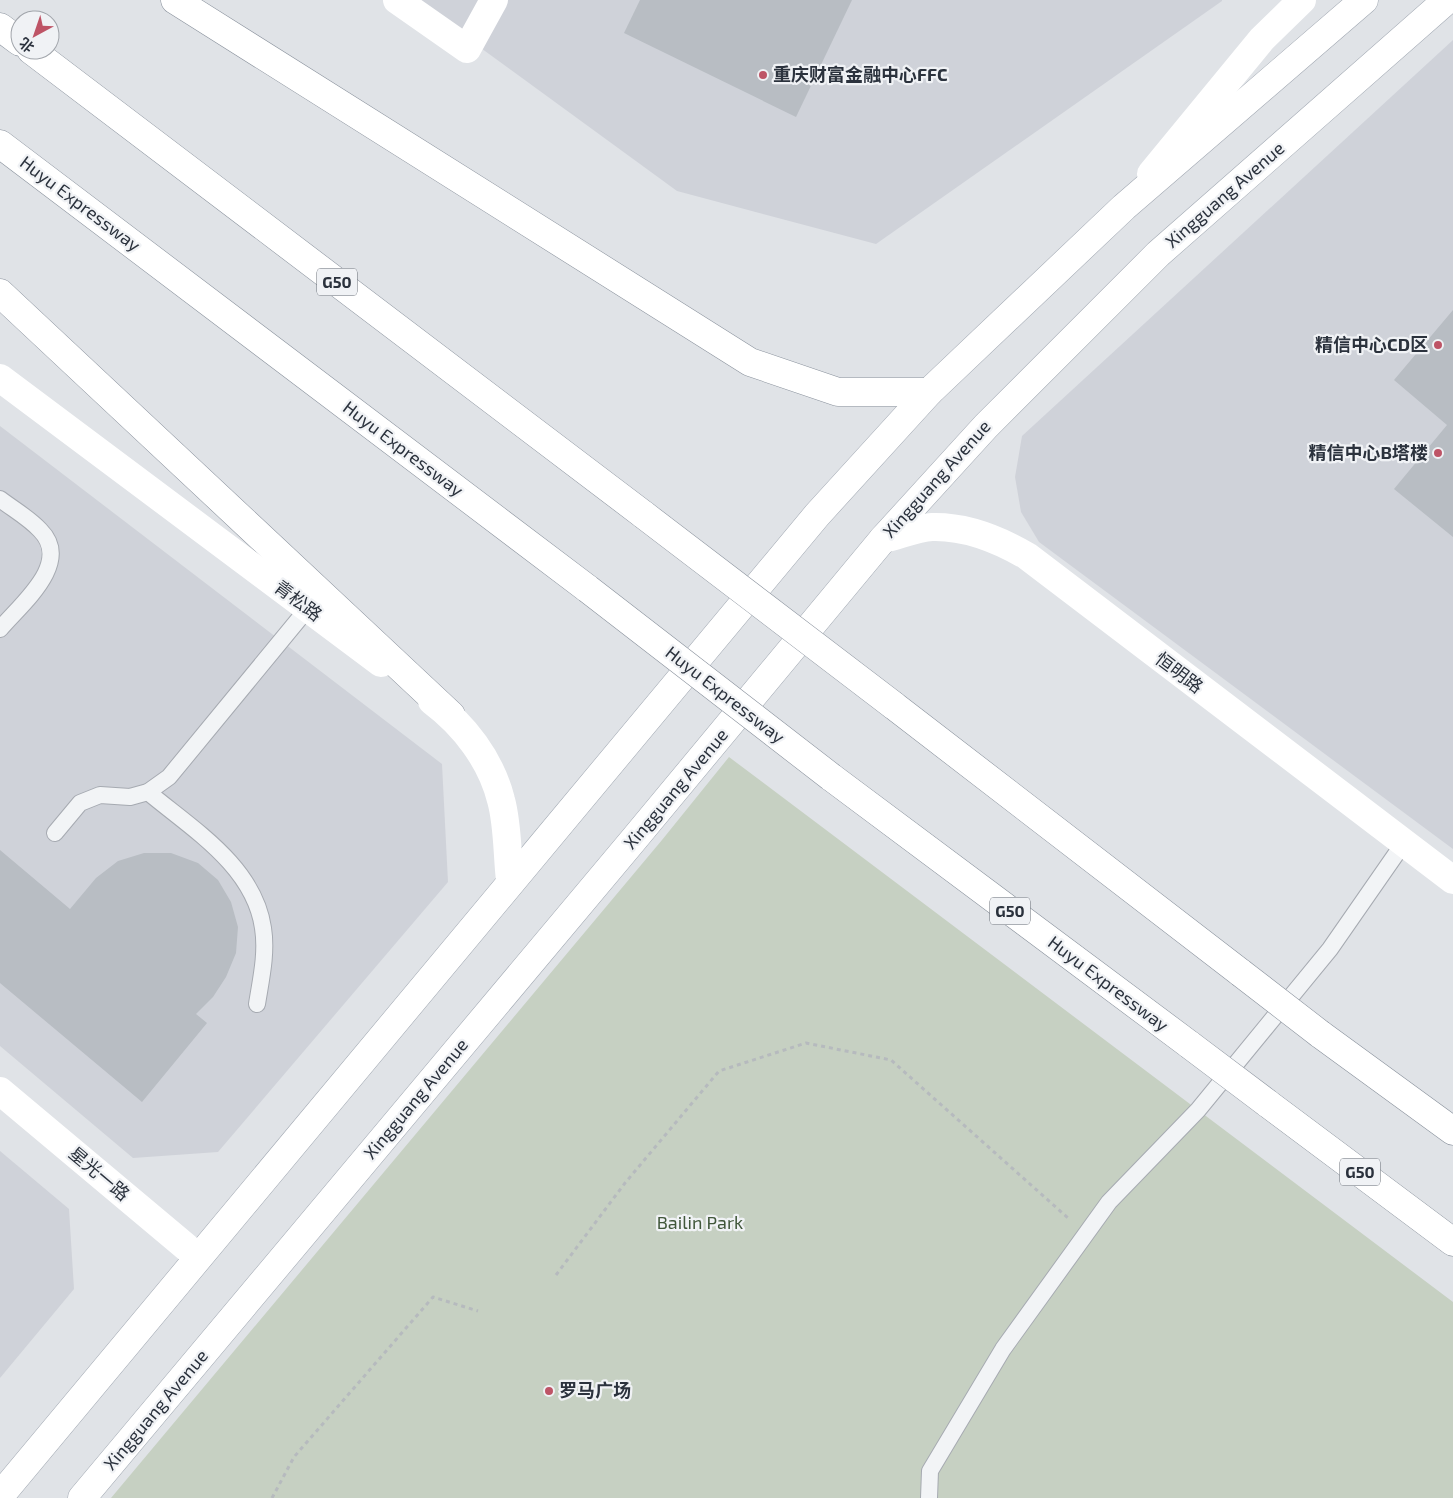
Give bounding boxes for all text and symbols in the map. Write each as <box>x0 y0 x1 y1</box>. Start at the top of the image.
north arrow <box>10 10 60 60</box>
text: 北 <box>15 34 37 56</box>
place label: 重庆财富金融中心FFC <box>773 63 948 85</box>
marker: 重庆财富金融中心FFC <box>757 69 769 81</box>
street label: Xingguang Avenue <box>1160 137 1288 252</box>
street label: Huyu Expressway <box>16 151 146 256</box>
road number: G50 <box>317 268 357 296</box>
place label: 精信中心CD区 <box>1315 333 1428 355</box>
marker: 精信中心CD区 <box>1432 339 1444 351</box>
street label: Huyu Expressway <box>339 396 469 501</box>
street label: Xingguang Avenue <box>878 415 995 542</box>
place label: 精信中心B塔楼 <box>1308 441 1428 463</box>
marker: 精信中心B塔楼 <box>1432 447 1444 459</box>
street label: 青松路 <box>270 575 327 625</box>
street label: Huyu Expressway <box>662 641 790 748</box>
street label: 恒明路 <box>1151 647 1208 697</box>
street label: Xingguang Avenue <box>618 724 732 853</box>
road number: G50 <box>990 898 1030 924</box>
street label: Huyu Expressway <box>1044 931 1174 1036</box>
street label: Xingguang Avenue <box>358 1034 472 1163</box>
street label: 星光一路 <box>65 1142 134 1205</box>
road number: G50 <box>1340 1158 1380 1186</box>
park label: Bailin Park <box>657 1211 743 1233</box>
street label: Xingguang Avenue <box>98 1345 212 1474</box>
place label: 罗马广场 <box>559 1379 631 1401</box>
marker: 罗马广场 <box>543 1385 555 1397</box>

